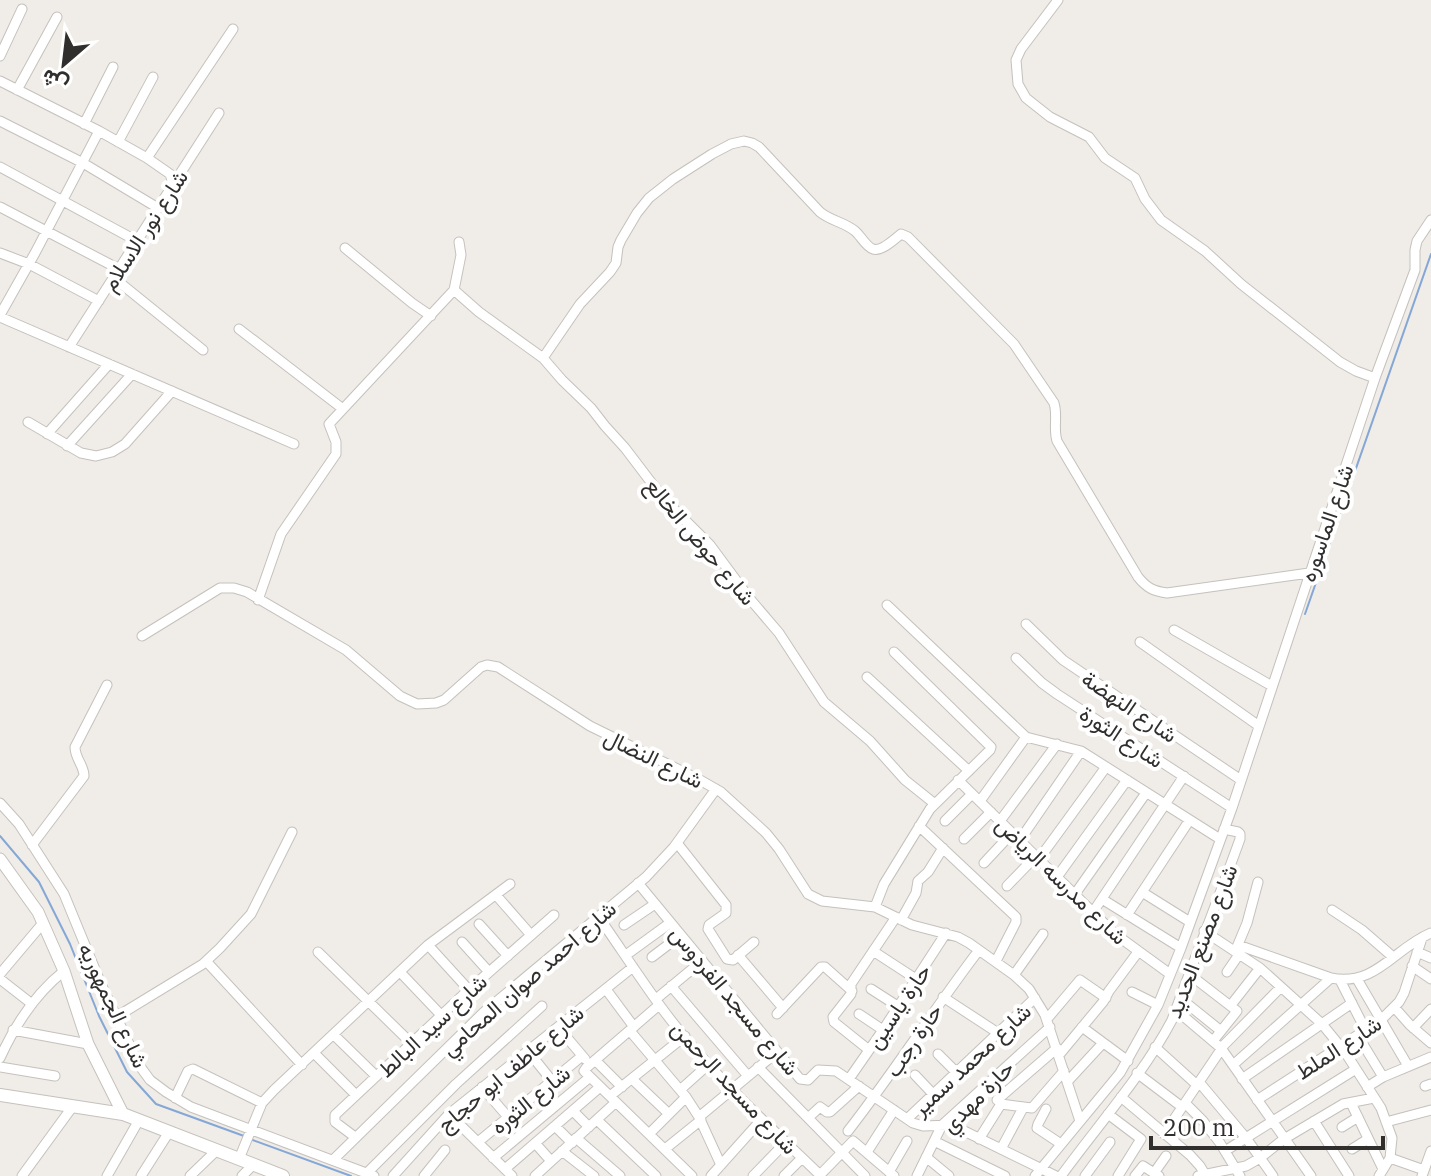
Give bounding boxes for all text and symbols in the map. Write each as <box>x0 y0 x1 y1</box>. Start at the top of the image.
north arrow <box>24 24 104 104</box>
text: ش <box>36 63 73 101</box>
street label: شارع نور الاسلام <box>94 164 195 297</box>
street label: شارع الماسوره <box>1292 460 1361 586</box>
street label: شارع حوض الخالع <box>638 471 763 612</box>
street label: شارع النهضة <box>1076 663 1183 749</box>
street label: شارع الثورة <box>1074 698 1170 775</box>
street label: شارع النضال <box>599 722 708 795</box>
street label: شارع مدرسه الرياض <box>989 810 1134 951</box>
street label: شارع مصنع الحديد <box>1158 860 1245 1022</box>
street label: شارع احمد صوان المحامي <box>434 894 625 1066</box>
street label: شارع مسجد الفردوس <box>663 919 806 1082</box>
street label: شارع الجمهوريه <box>71 938 156 1073</box>
street label: حارة ياسين <box>859 958 937 1054</box>
street label: شارع سيد البالط <box>371 967 494 1084</box>
street label: شارع محمد سمير <box>905 996 1037 1123</box>
street label: شارع عاطف ابو حجاج <box>431 998 590 1139</box>
street label: حارة رجب <box>878 998 948 1082</box>
street label: شارع الملط <box>1289 1008 1387 1086</box>
street label: شارع مسجد الرحمن <box>665 1014 805 1161</box>
street label: حارة مهدي <box>934 1053 1023 1142</box>
street label: شارع الثوره <box>484 1058 576 1141</box>
scale bar <box>1151 1100 1383 1150</box>
text: 200 m <box>1163 1111 1235 1143</box>

